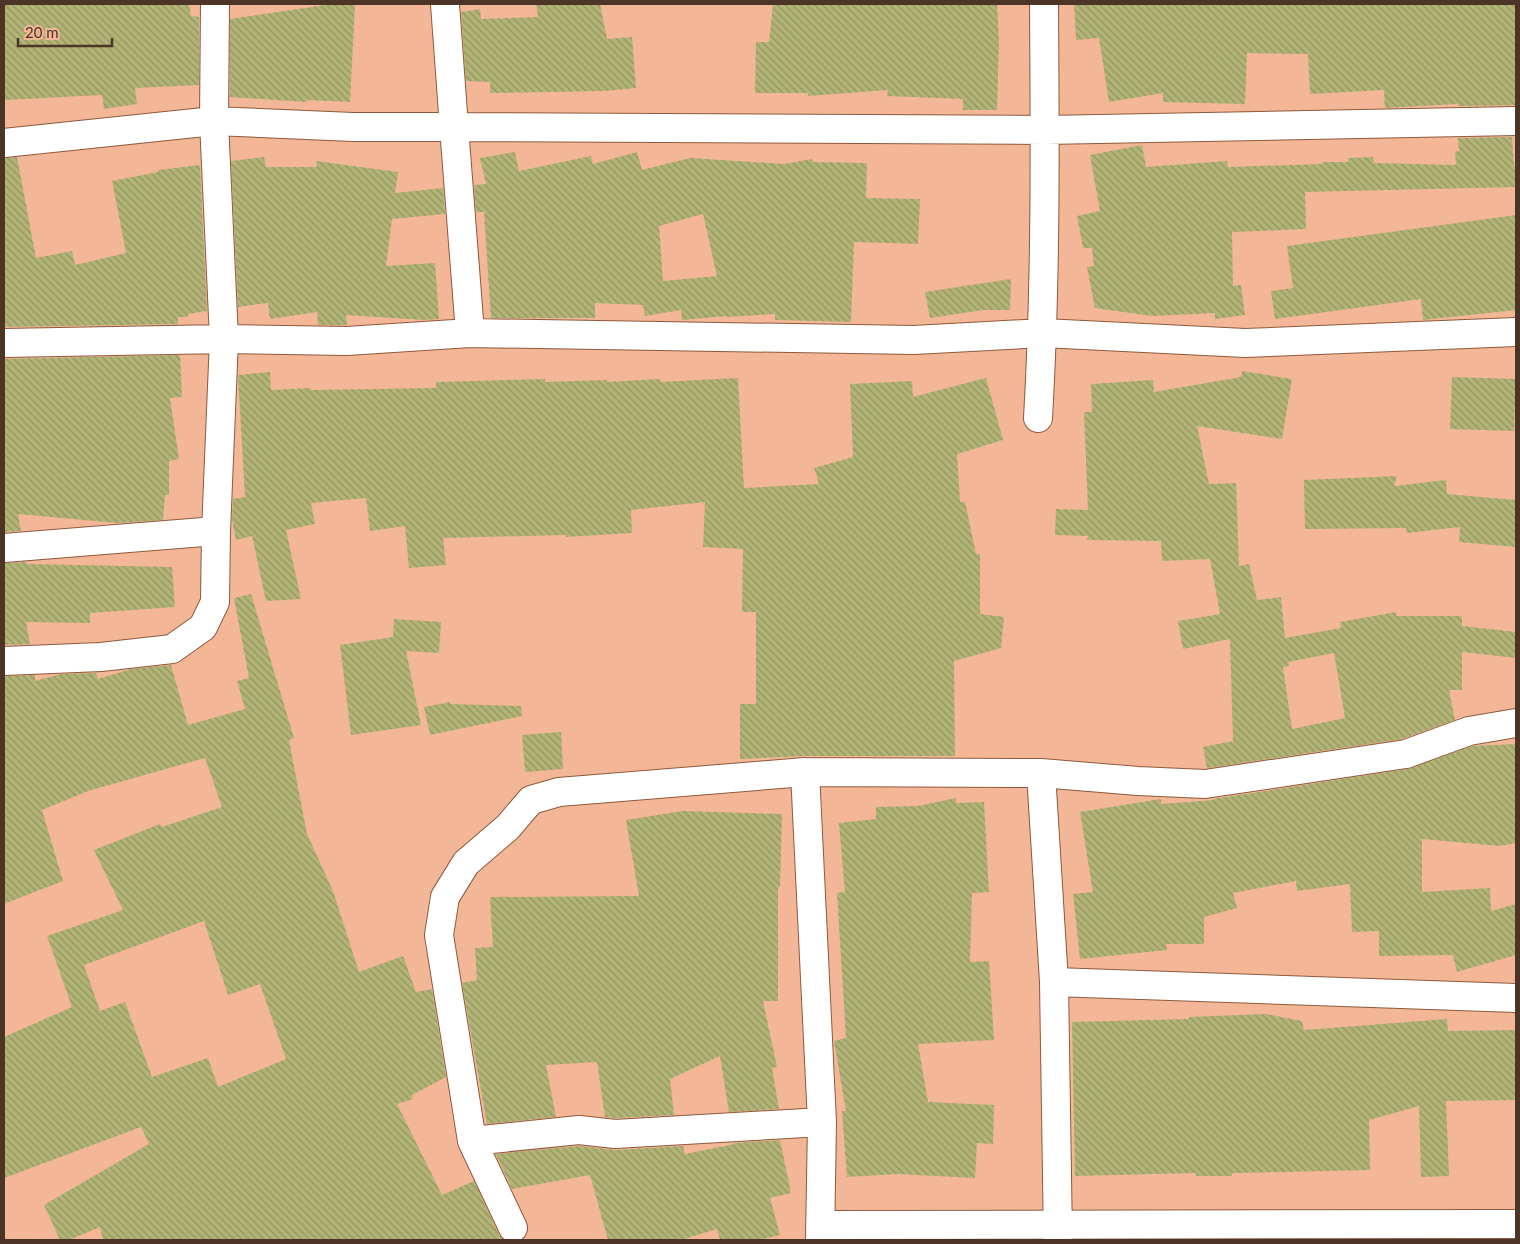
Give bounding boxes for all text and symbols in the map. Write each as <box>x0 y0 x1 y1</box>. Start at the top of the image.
scale bar <box>18 15 111 47</box>
text: 20 m <box>25 23 59 41</box>

